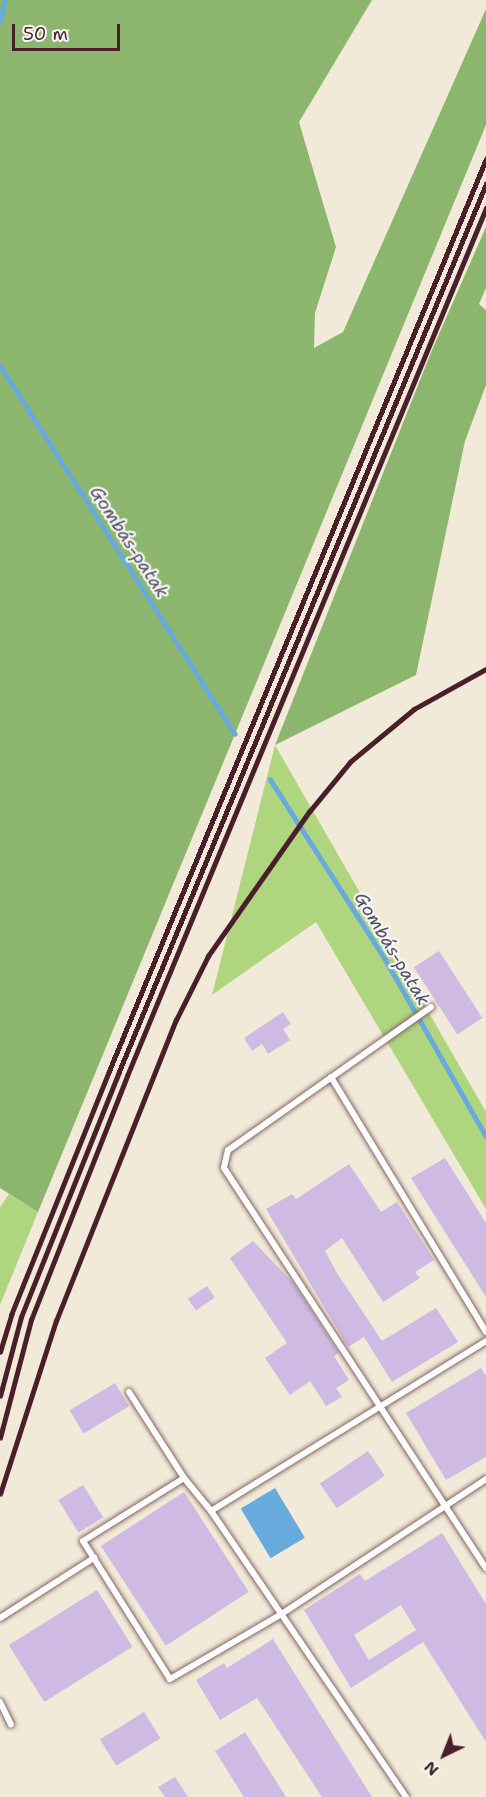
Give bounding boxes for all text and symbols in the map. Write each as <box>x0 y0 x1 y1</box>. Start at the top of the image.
scale bar <box>15 12 123 50</box>
text: 50 m <box>23 22 68 46</box>
water label: Gombás-patak <box>85 482 173 602</box>
water label: Gombás-patak <box>350 888 434 1010</box>
north arrow <box>414 1725 474 1785</box>
text: N <box>420 1757 443 1781</box>

